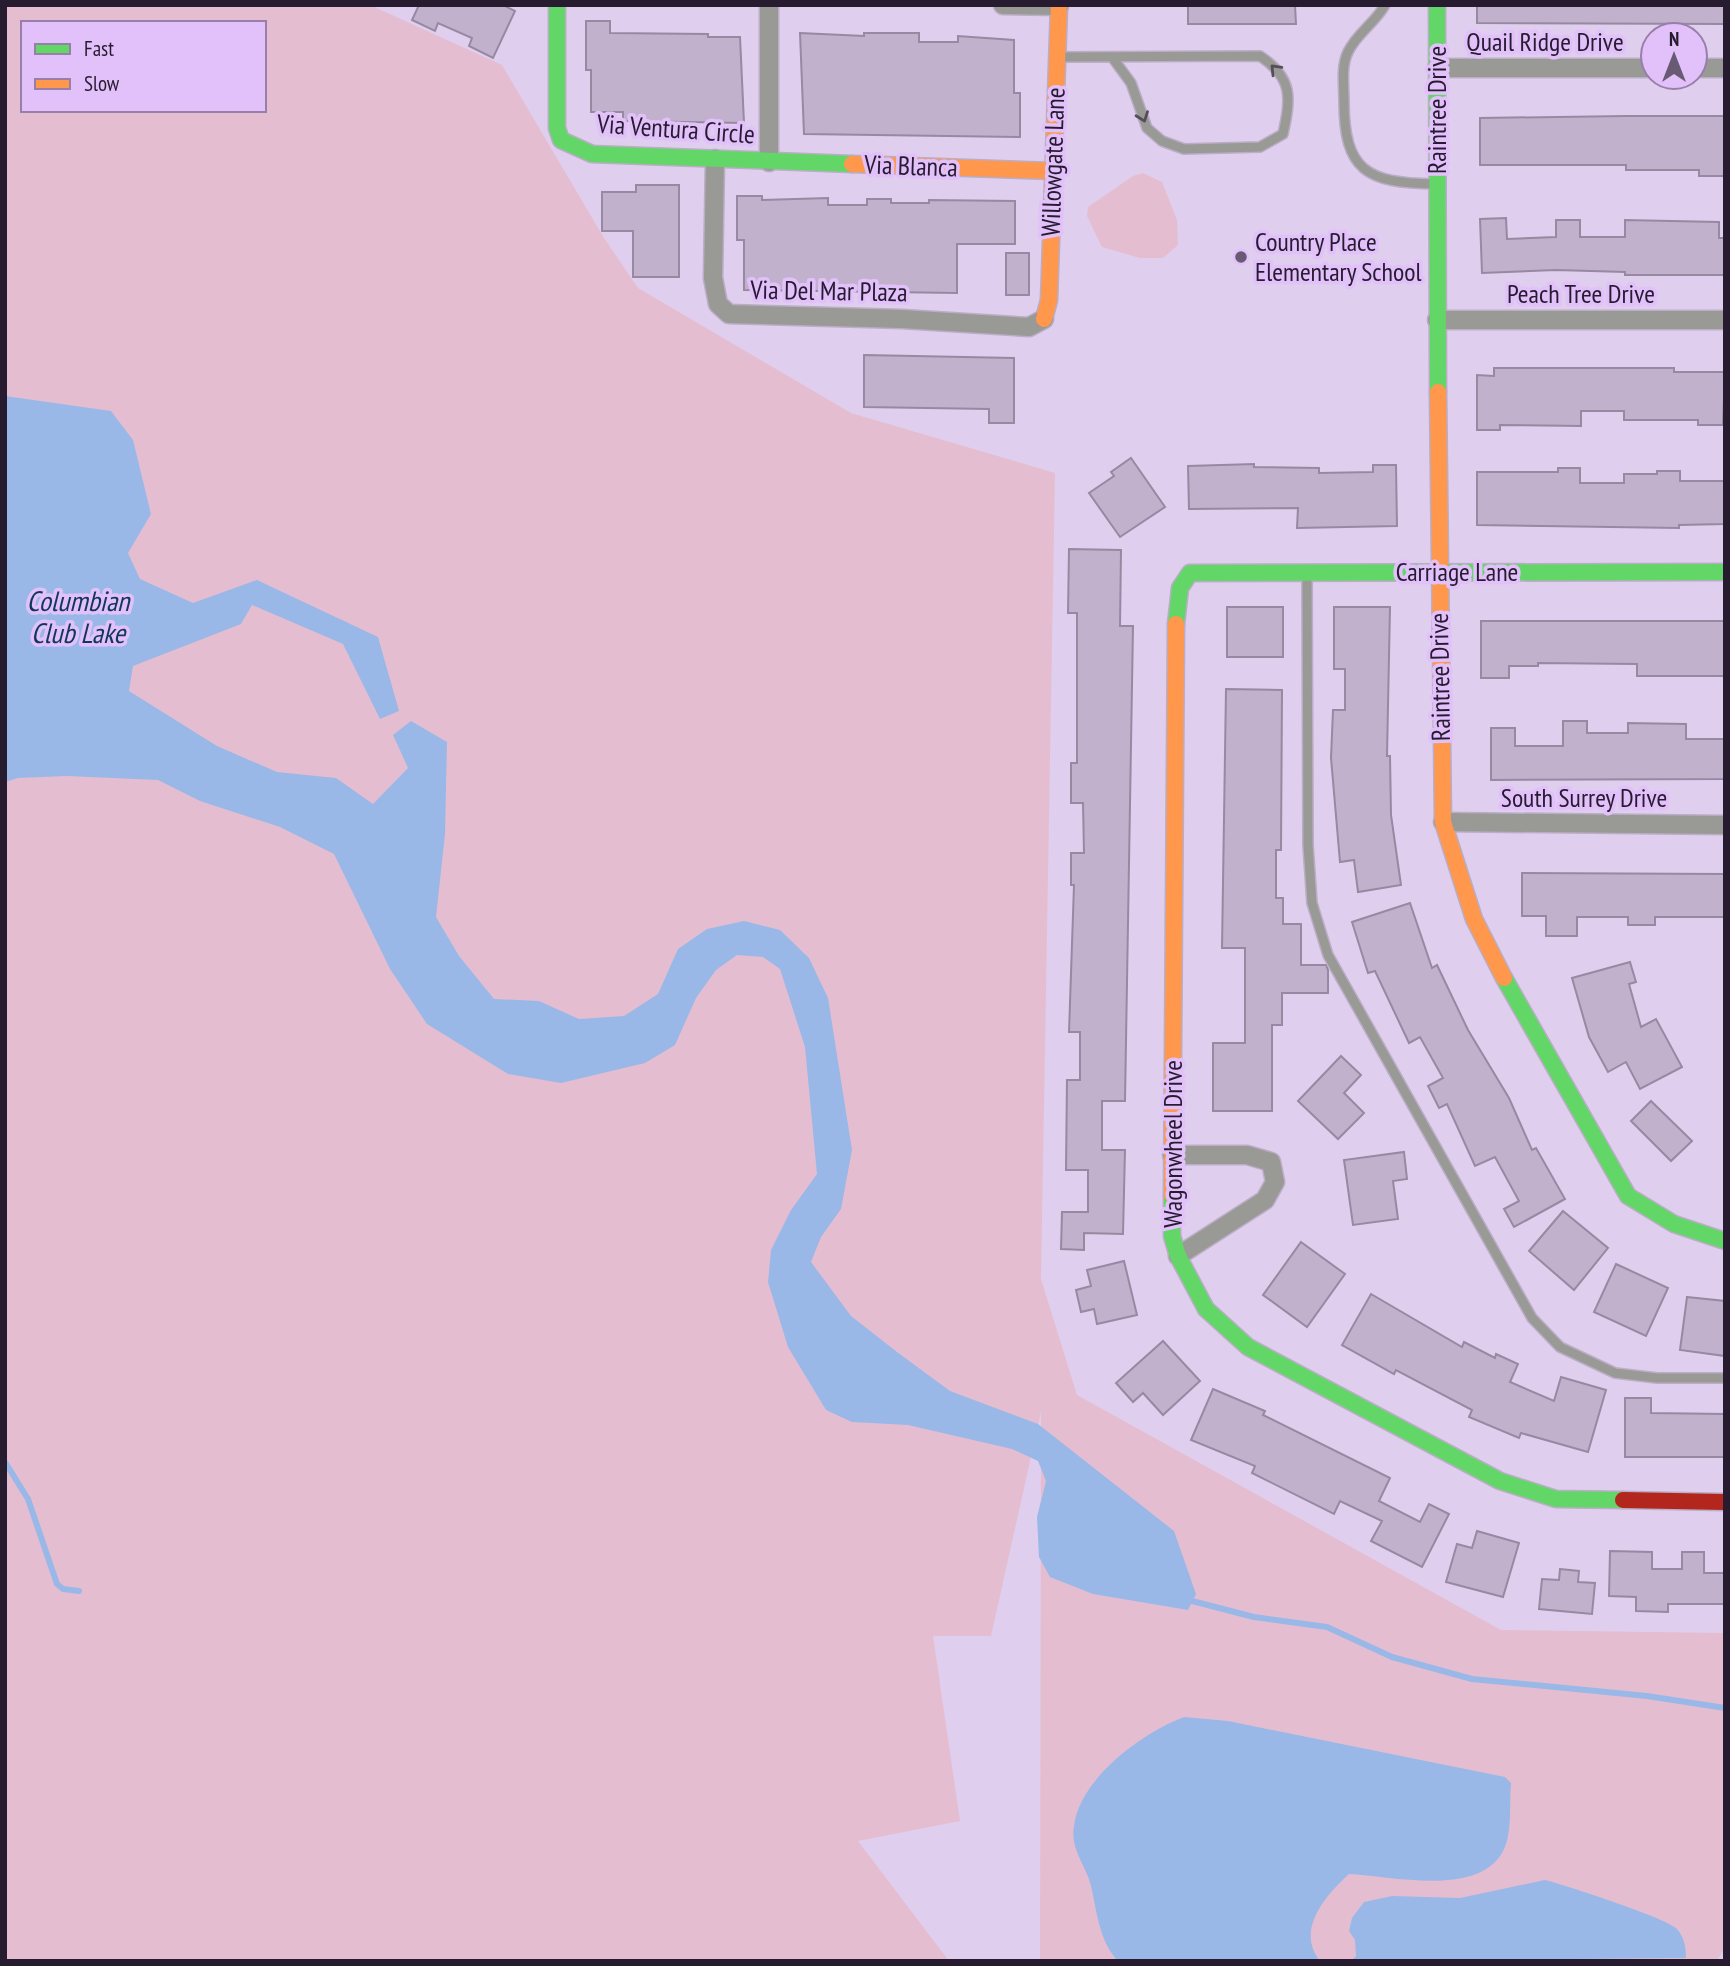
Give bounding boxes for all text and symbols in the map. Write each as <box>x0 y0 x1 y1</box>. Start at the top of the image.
legend <box>21 21 266 112</box>
north arrow <box>1639 21 1709 91</box>
street label: Quail Ridge Drive <box>1466 25 1624 58</box>
text: N <box>1669 27 1679 51</box>
text: Fast <box>84 35 114 62</box>
street label: Raintree Drive <box>1420 46 1453 174</box>
one-way arrow <box>1270 65 1283 78</box>
text: Slow <box>84 70 120 97</box>
street label: Willowgate Lane <box>1033 87 1072 237</box>
street label: Via Ventura Circle <box>595 106 756 150</box>
one-way arrow <box>1135 111 1149 123</box>
street label: Via Blanca <box>863 147 958 184</box>
place label: Country Place Elementary School <box>1255 225 1422 288</box>
marker: Country Place Elementary School <box>1233 249 1249 265</box>
street label: Via Del Mar Plaza <box>749 273 908 308</box>
street label: Peach Tree Drive <box>1507 277 1655 310</box>
street label: Carriage Lane <box>1396 555 1518 588</box>
water label: Columbian Club Lake <box>27 582 131 651</box>
street label: Raintree Drive <box>1422 613 1457 741</box>
street label: South Surrey Drive <box>1501 781 1667 814</box>
street label: Wagonwheel Drive <box>1156 1060 1189 1228</box>

